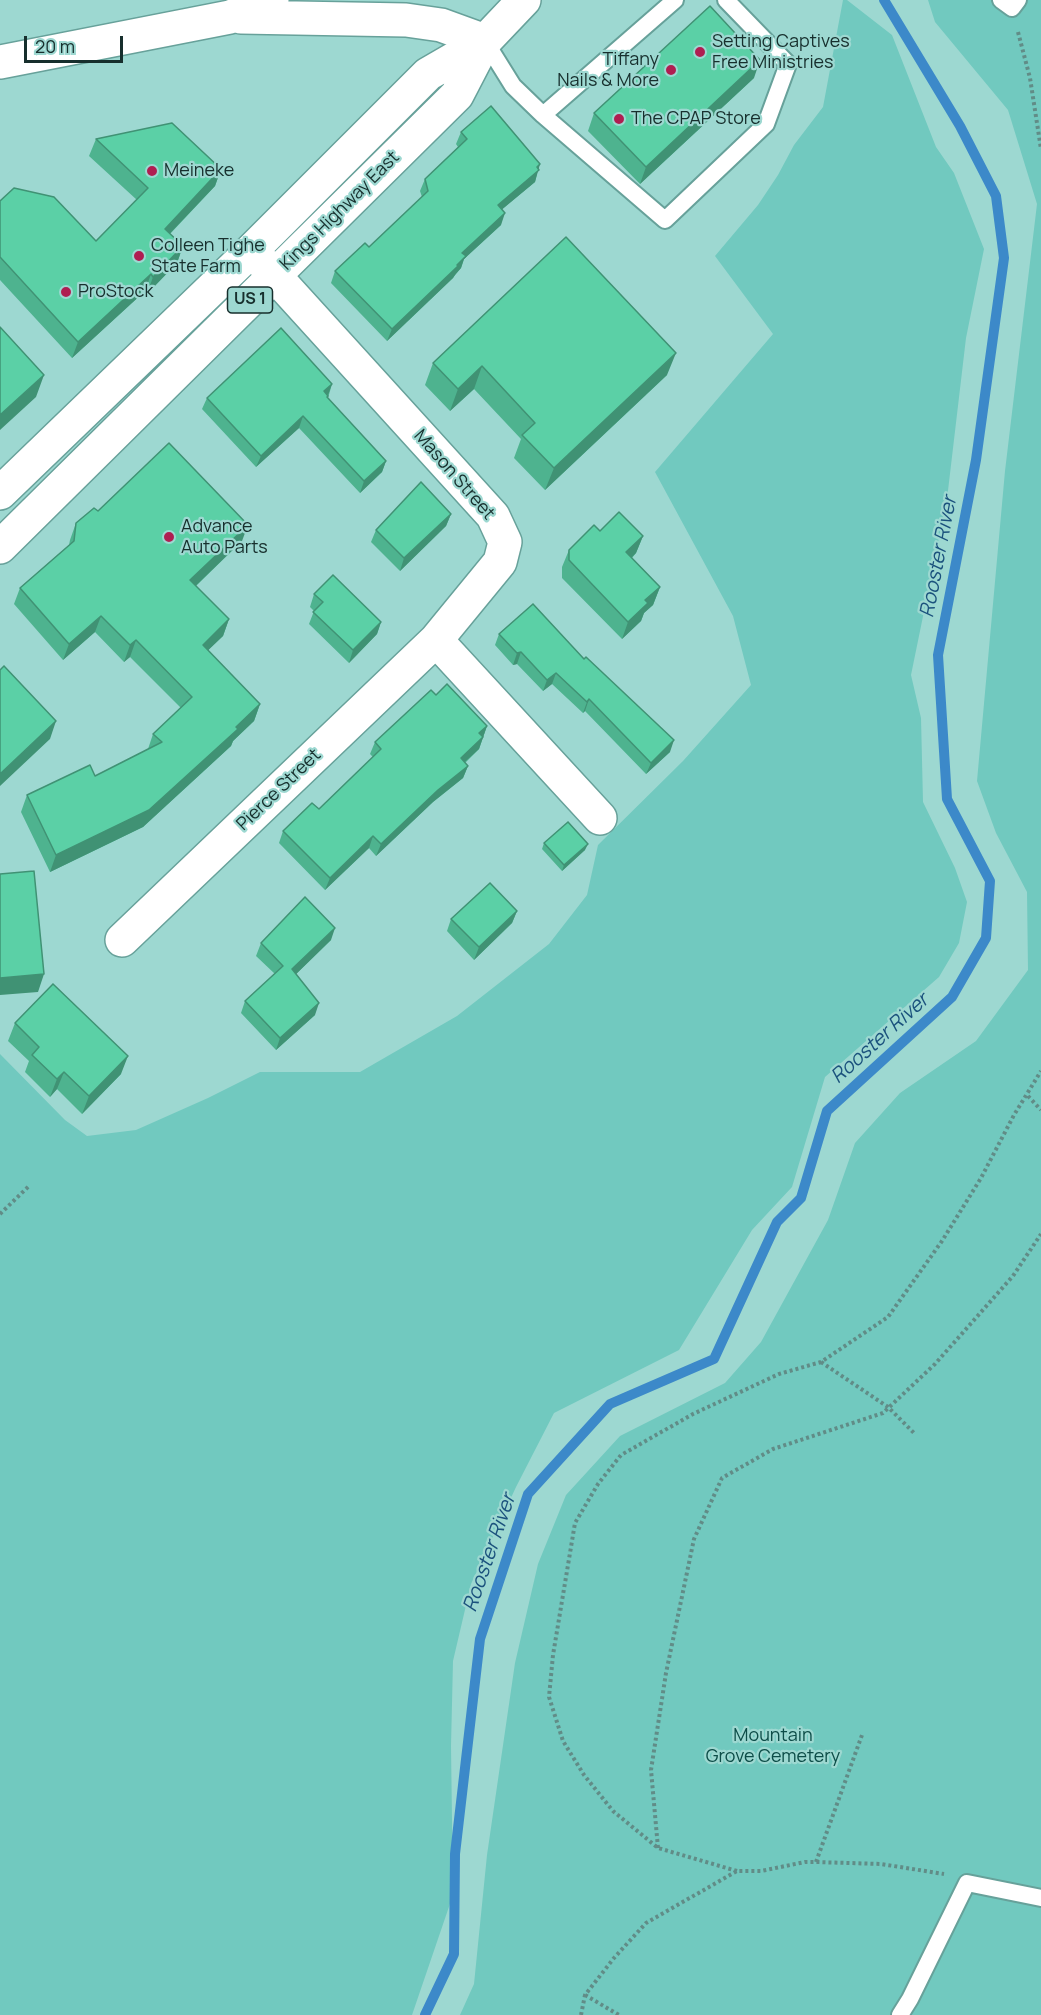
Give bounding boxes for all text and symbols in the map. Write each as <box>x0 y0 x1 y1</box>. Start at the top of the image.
scale bar <box>27 24 126 62</box>
place label: Setting Captives Free Ministries <box>712 31 850 74</box>
text: 20 m <box>35 34 75 58</box>
marker: Setting Captives Free Ministries <box>693 45 707 59</box>
place label: Tiffany Nails & More <box>557 49 659 92</box>
marker: Tiffany Nails & More <box>664 63 678 77</box>
place label: The CPAP Store <box>631 108 761 130</box>
marker: The CPAP Store <box>612 112 626 126</box>
street label: Kings Highway East <box>276 147 404 275</box>
place label: Meineke <box>164 160 234 182</box>
marker: Meineke <box>145 164 159 178</box>
place label: Colleen Tighe State Farm <box>151 235 265 278</box>
marker: Colleen Tighe State Farm <box>132 249 146 263</box>
place label: ProStock <box>78 281 153 303</box>
marker: ProStock <box>59 285 73 299</box>
road number: US 1 <box>228 287 272 313</box>
street label: Mason Street <box>409 426 499 524</box>
water label: Rooster River <box>915 494 963 620</box>
place label: Advance Auto Parts <box>181 516 268 558</box>
marker: Advance Auto Parts <box>162 530 176 544</box>
street label: Pierce Street <box>232 745 326 835</box>
water label: Rooster River <box>826 989 934 1089</box>
water label: Rooster River <box>459 1491 521 1615</box>
park label: Mountain Grove Cemetery <box>706 1725 840 1768</box>

